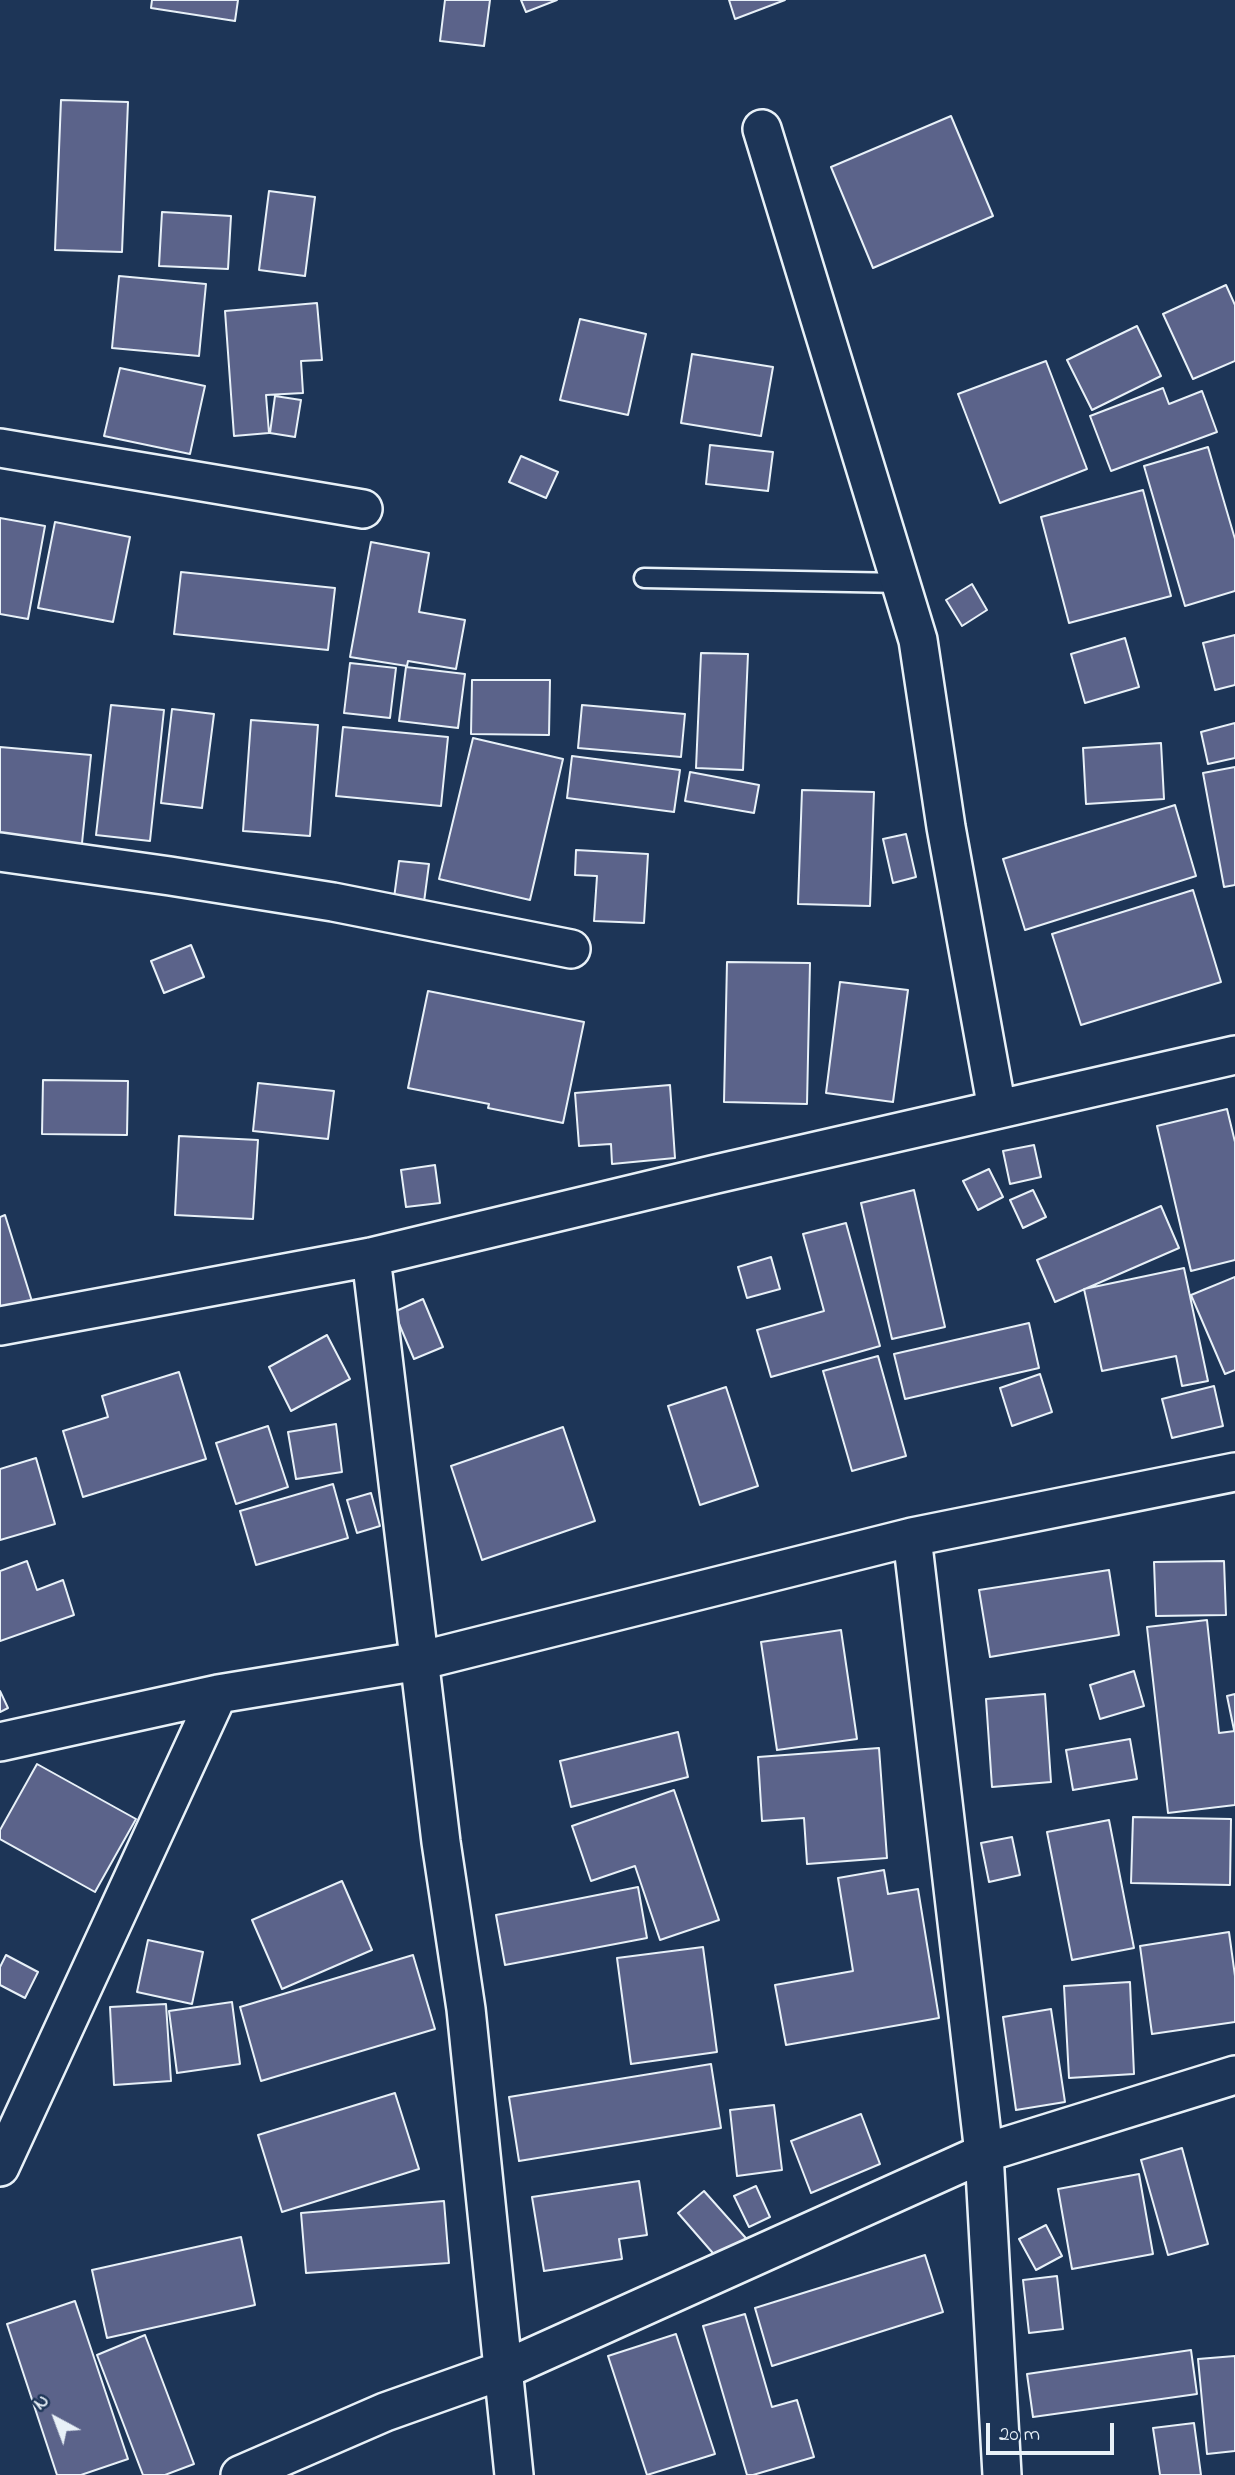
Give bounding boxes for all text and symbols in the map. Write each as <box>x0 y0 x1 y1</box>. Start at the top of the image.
north arrow <box>21 2384 91 2454</box>
text: N <box>28 2388 56 2417</box>
scale bar <box>990 2408 1118 2452</box>
text: 20 m <box>999 2420 1040 2450</box>

